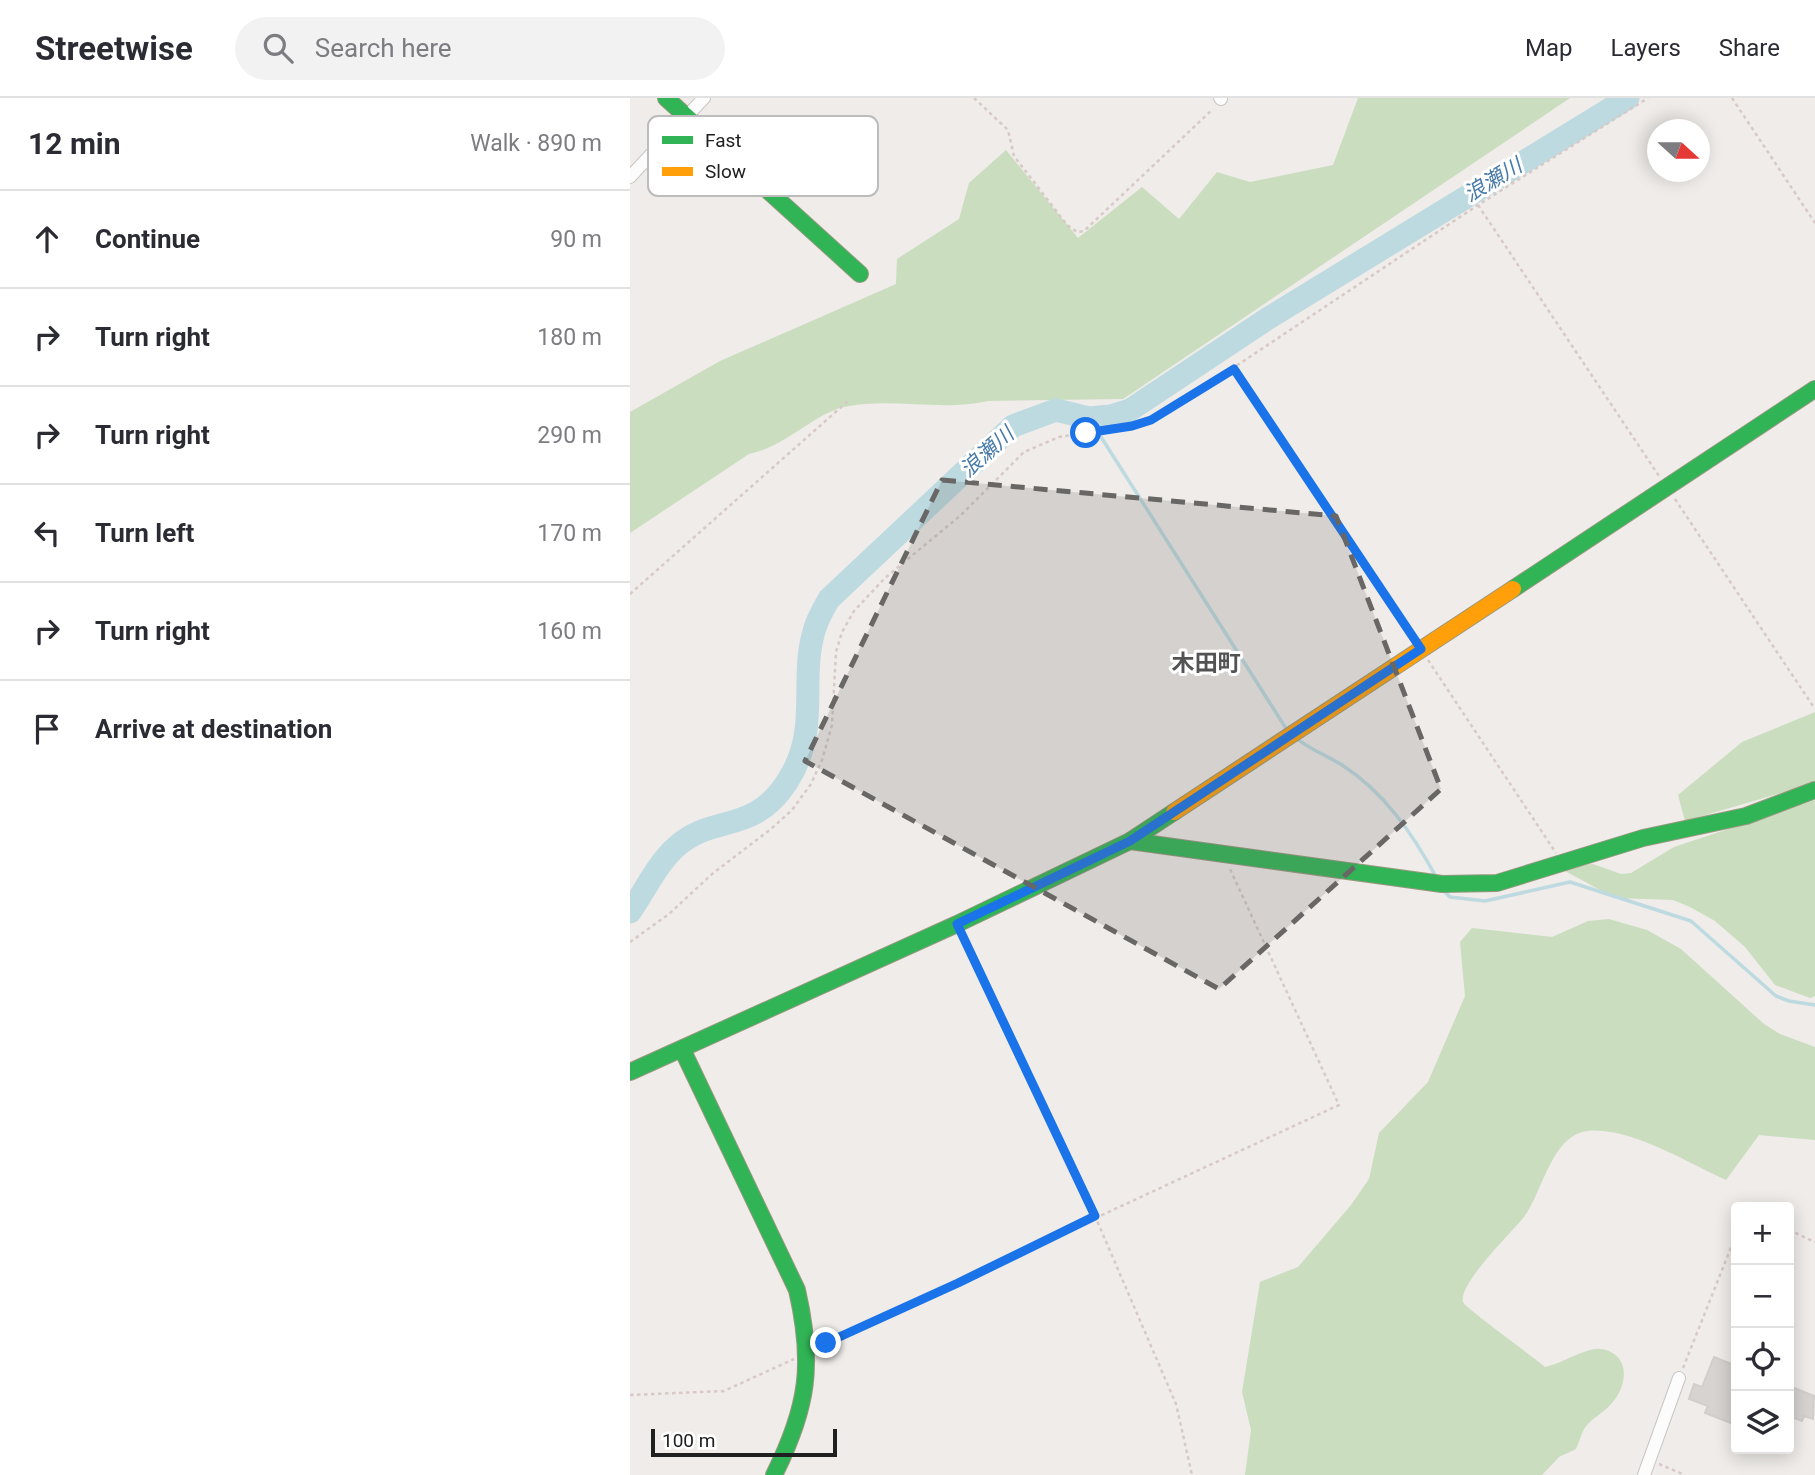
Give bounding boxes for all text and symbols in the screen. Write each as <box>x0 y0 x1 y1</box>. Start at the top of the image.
search box <box>235 17 725 80</box>
text: Streetwise <box>35 29 193 68</box>
icon: search <box>259 29 297 67</box>
text: Search here <box>315 33 452 63</box>
text: Map <box>1525 34 1573 62</box>
text: Layers <box>1611 34 1681 62</box>
text: Share <box>1719 34 1780 62</box>
legend <box>648 116 878 196</box>
north arrow <box>1647 119 1710 182</box>
text: 12 min <box>28 126 121 161</box>
text: Fast <box>705 129 742 152</box>
text: Walk · 890 m <box>470 130 602 157</box>
water label: 浪瀬川 <box>1460 152 1528 207</box>
text: Slow <box>705 160 746 183</box>
icon: ahead <box>28 220 66 258</box>
text: Continue <box>95 224 200 254</box>
text: 90 m <box>550 226 602 253</box>
icon: right <box>28 318 66 356</box>
text: Turn right <box>95 322 210 352</box>
text: 180 m <box>537 324 602 351</box>
icon: right <box>28 416 66 454</box>
route start <box>1070 417 1101 448</box>
text: Turn right <box>95 420 210 450</box>
water label: 浪瀬川 <box>956 421 1020 482</box>
text: 290 m <box>537 422 602 449</box>
icon: left <box>28 514 66 552</box>
text: Turn left <box>95 518 194 548</box>
text: 170 m <box>537 520 602 547</box>
icon: right <box>28 612 66 650</box>
text: Turn right <box>95 616 210 646</box>
text: 160 m <box>537 618 602 645</box>
district label: 木田町 <box>1172 650 1241 677</box>
icon: arrive <box>28 710 66 748</box>
text: Arrive at destination <box>95 714 332 744</box>
map controls <box>1731 1202 1794 1454</box>
button: + <box>1731 1202 1794 1265</box>
button: − <box>1731 1265 1794 1328</box>
route end <box>810 1327 841 1358</box>
button: locate <box>1731 1328 1794 1391</box>
button: layers <box>1731 1391 1794 1454</box>
scale bar <box>651 1426 836 1458</box>
text: 100 m <box>662 1429 715 1452</box>

